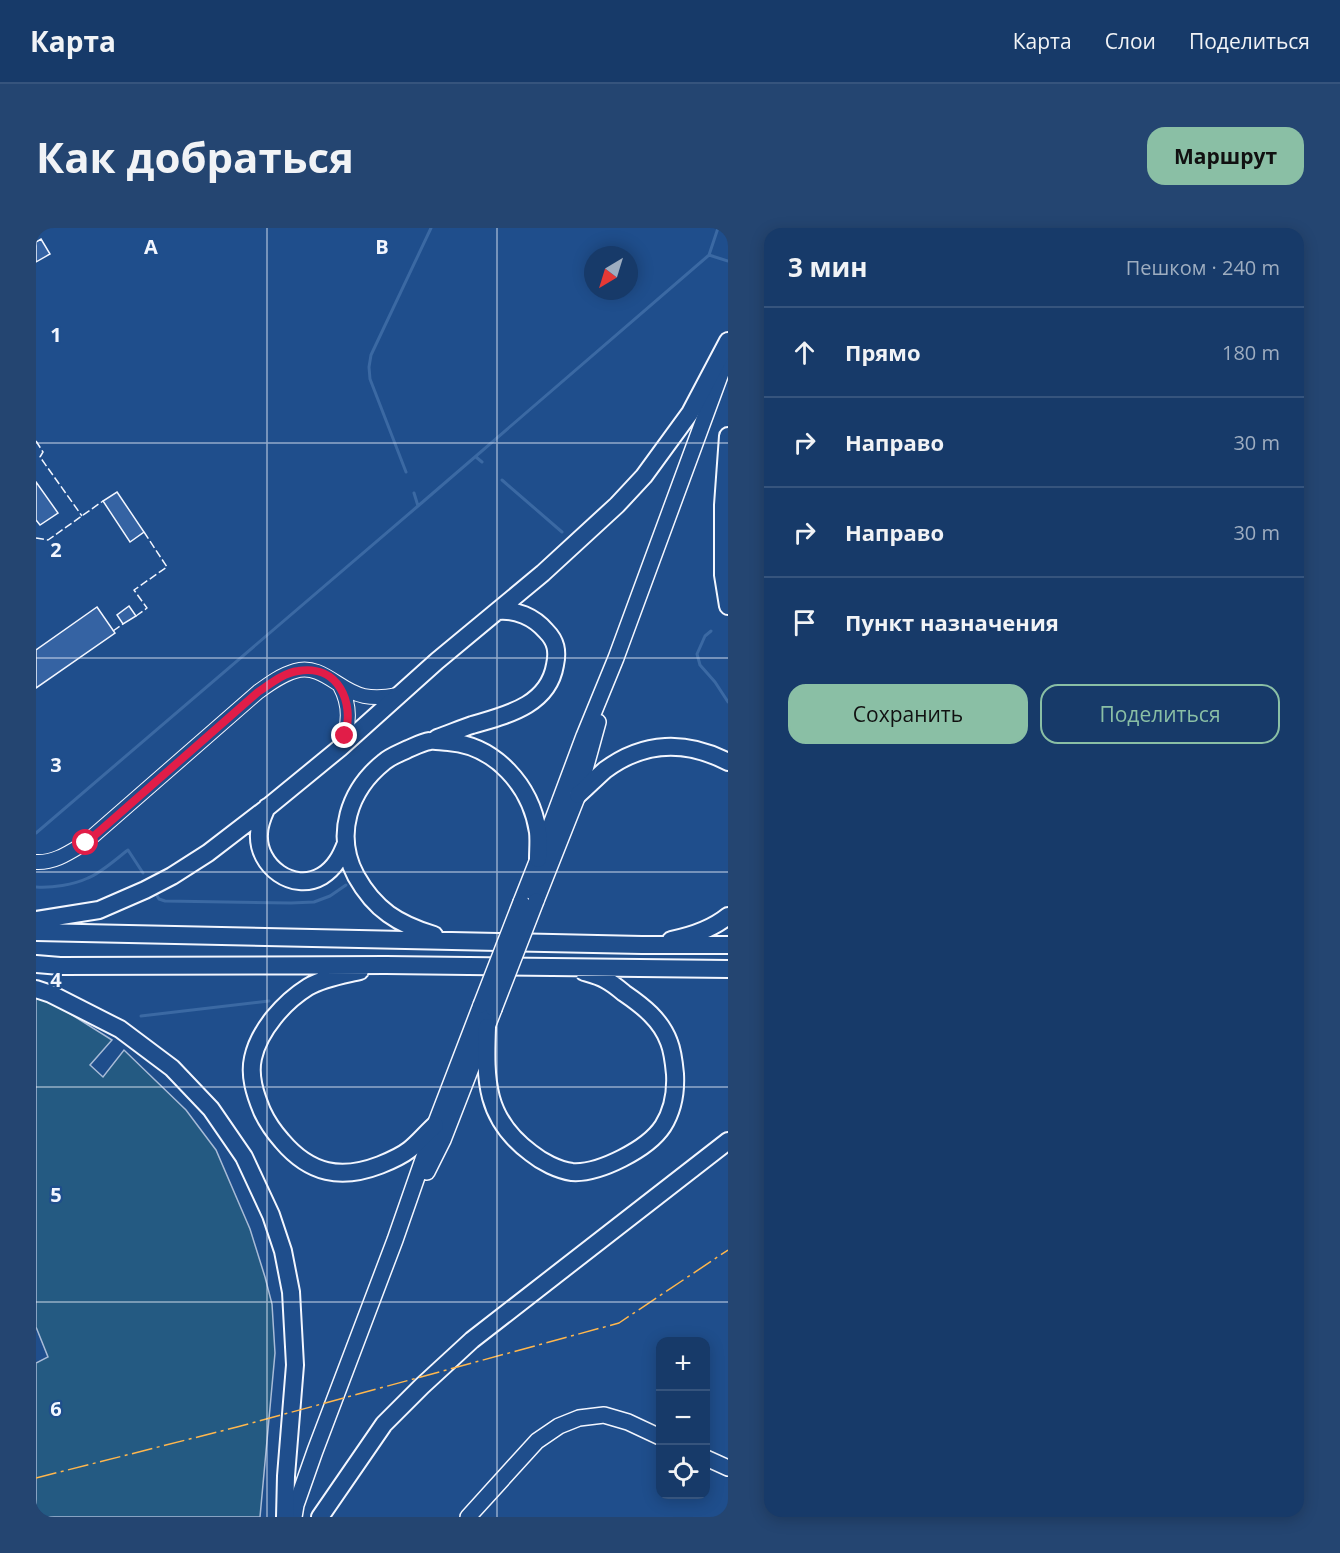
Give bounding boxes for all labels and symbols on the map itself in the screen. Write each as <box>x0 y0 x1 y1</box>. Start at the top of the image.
text: A <box>144 233 158 260</box>
text: B <box>375 233 389 260</box>
north arrow <box>584 246 638 300</box>
text: 1 <box>50 321 62 348</box>
text: 2 <box>50 536 62 563</box>
route end <box>331 722 357 748</box>
text: 3 <box>50 751 62 778</box>
route start <box>72 829 98 855</box>
text: 4 <box>50 966 62 993</box>
text: 5 <box>50 1181 62 1208</box>
text: 6 <box>50 1395 62 1422</box>

